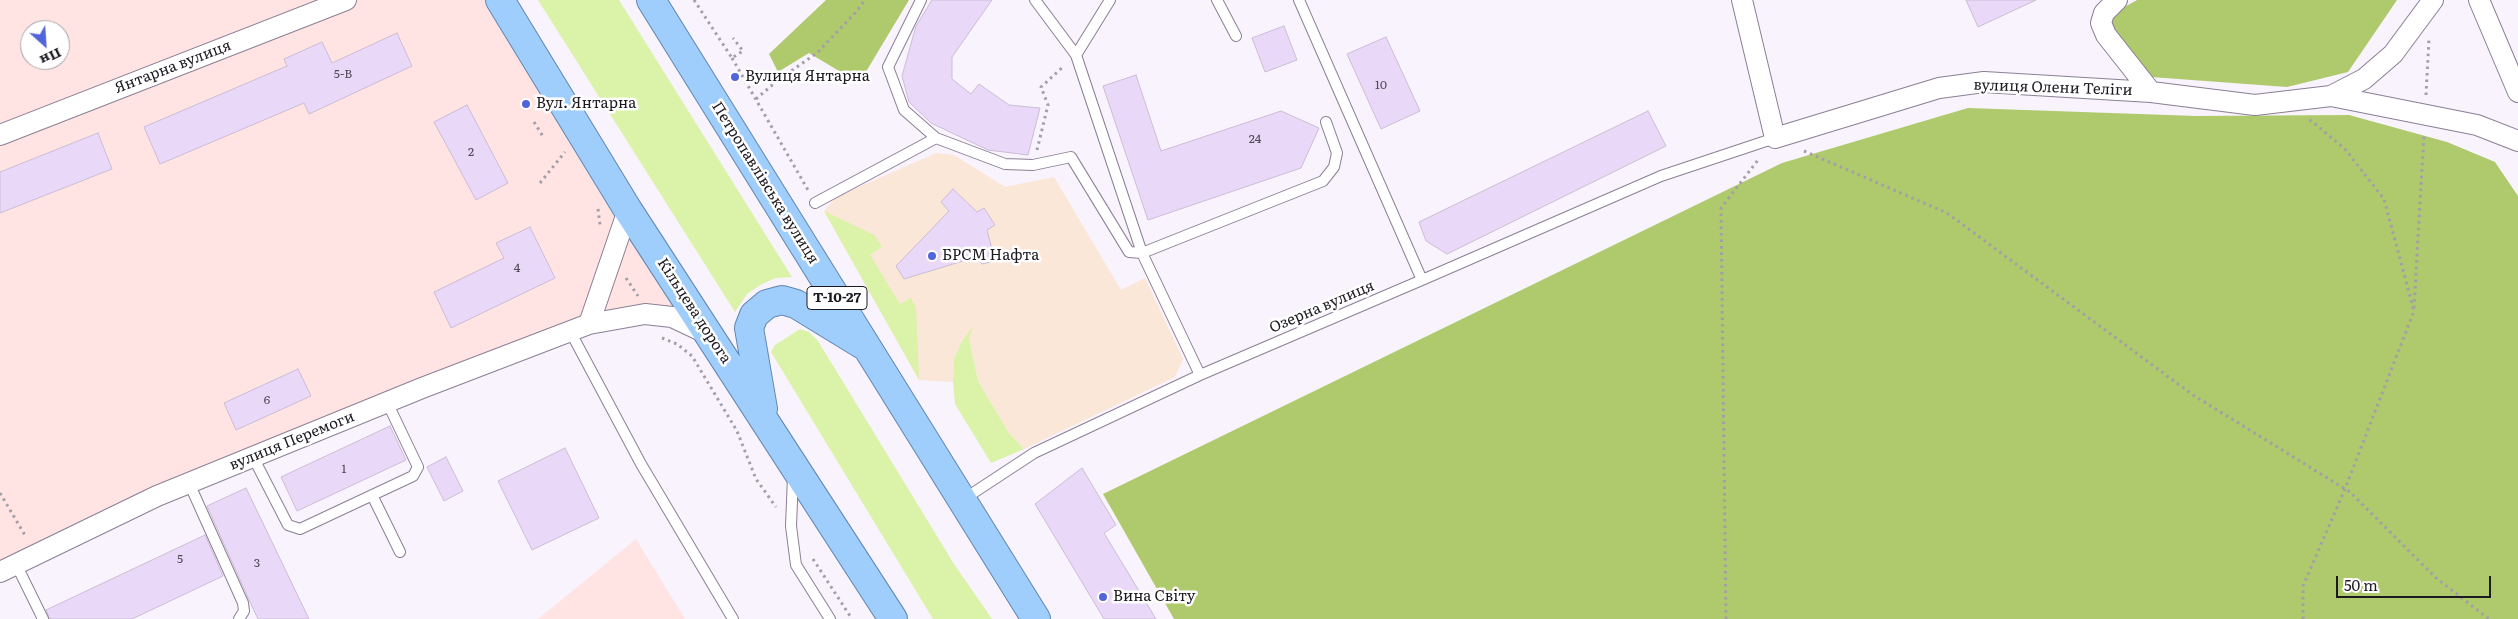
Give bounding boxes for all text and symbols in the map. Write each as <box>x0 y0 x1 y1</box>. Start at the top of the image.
north arrow <box>20 20 70 70</box>
street label: Янтарна вулиця <box>112 36 234 98</box>
text: Пн <box>37 44 65 71</box>
house number: 5-В <box>334 67 352 81</box>
place label: Вулиця Янтарна <box>745 68 870 86</box>
marker: Вулиця Янтарна <box>729 71 741 83</box>
street label: вулиця Олени Теліги <box>1973 76 2133 100</box>
house number: 10 <box>1375 78 1387 92</box>
place label: Вул. Янтарна <box>536 95 636 113</box>
marker: Вул. Янтарна <box>520 98 532 110</box>
street label: Петропавлівська вулиця <box>708 99 822 267</box>
house number: 24 <box>1249 132 1261 146</box>
house number: 2 <box>468 145 474 159</box>
place label: БРСМ Нафта <box>942 247 1039 265</box>
marker: БРСМ Нафта <box>926 250 938 262</box>
street label: Кільцева дорога <box>653 255 735 367</box>
house number: 4 <box>514 261 520 275</box>
street label: Озерна вулиця <box>1267 277 1377 337</box>
road number: Т-10-27 <box>807 286 867 310</box>
house number: 6 <box>264 393 270 407</box>
street label: вулиця Перемоги <box>227 408 357 474</box>
house number: 1 <box>342 462 346 476</box>
house number: 5 <box>177 552 183 566</box>
house number: 3 <box>254 556 260 570</box>
scale bar <box>2338 566 2493 598</box>
text: 50 m <box>2344 573 2378 596</box>
place label: Вина Світу <box>1113 588 1195 606</box>
marker: Вина Світу <box>1097 591 1109 603</box>

